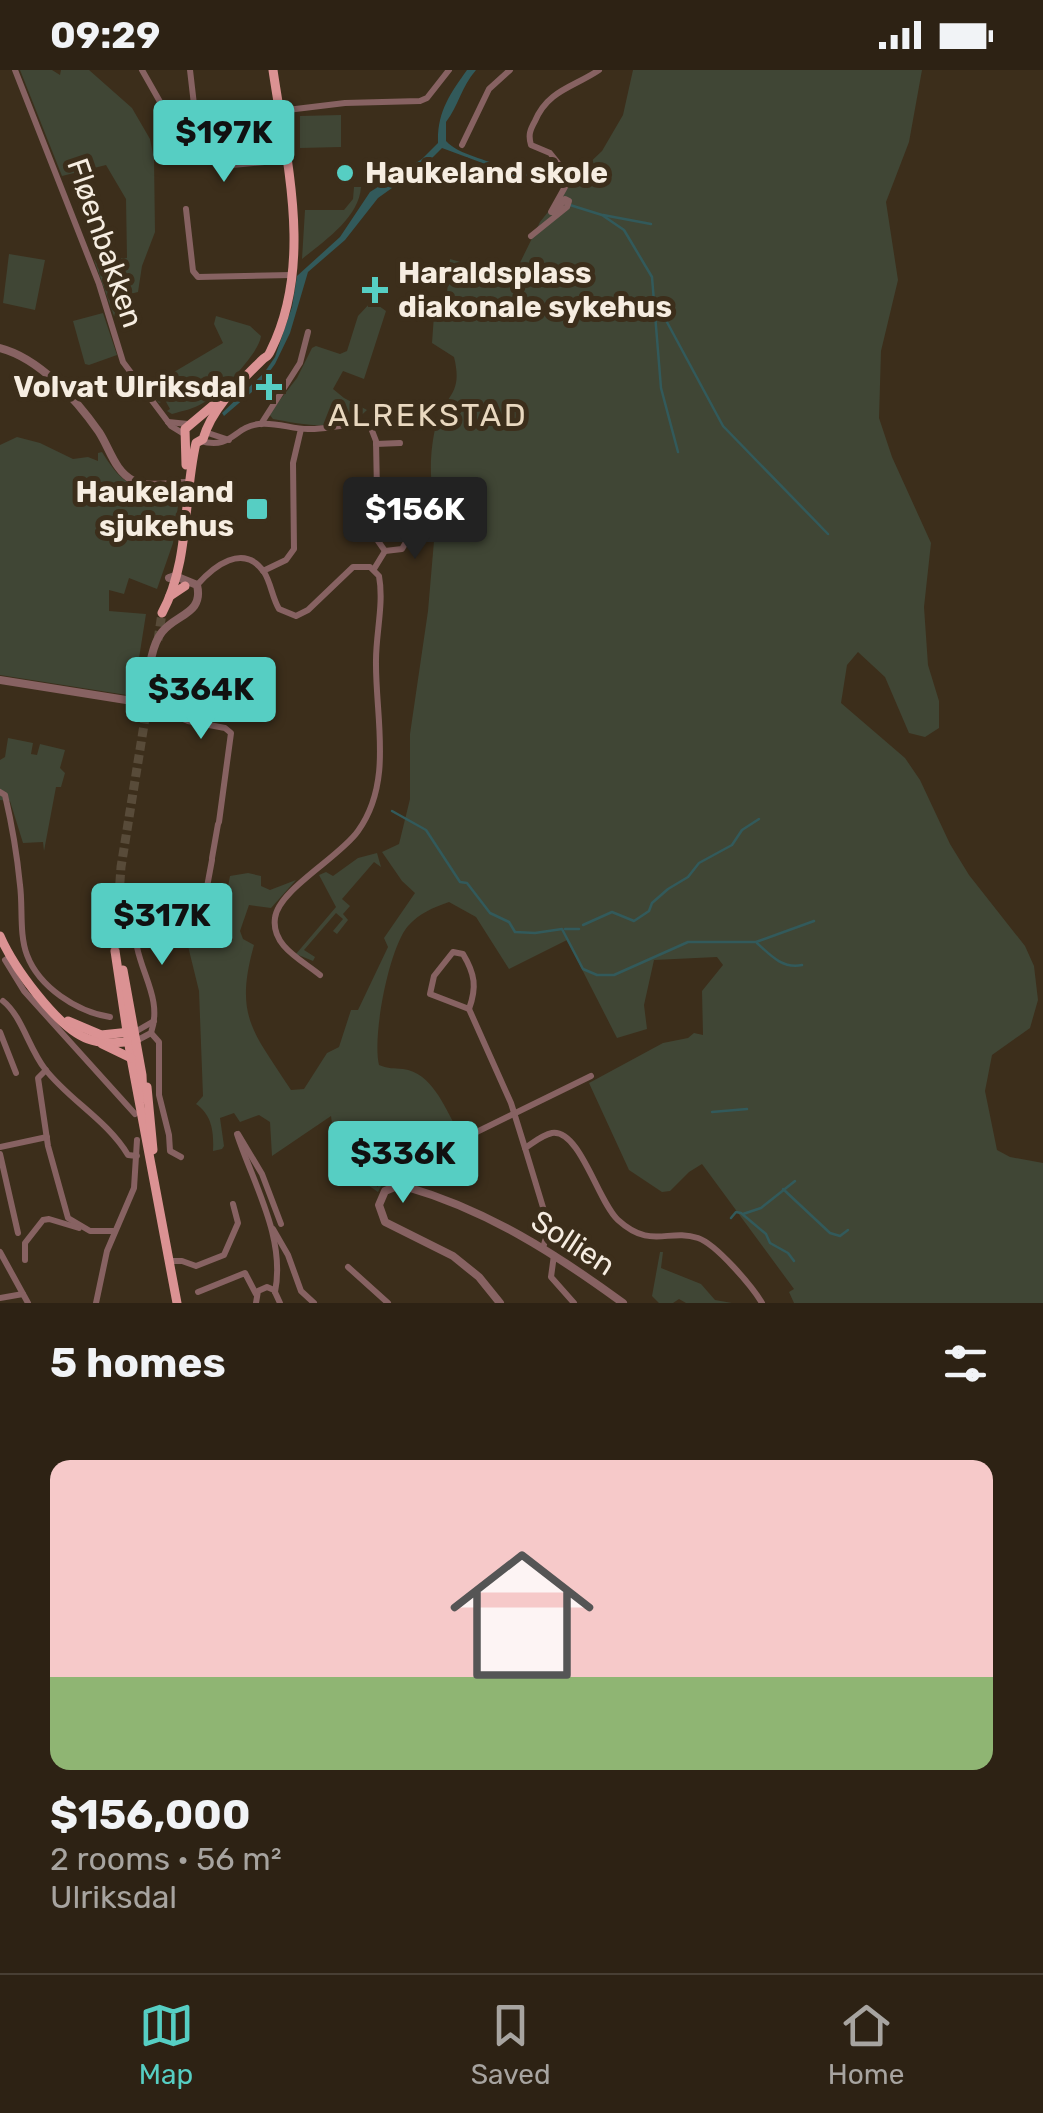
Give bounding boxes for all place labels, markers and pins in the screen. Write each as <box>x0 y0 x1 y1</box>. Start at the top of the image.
pin: $197K <box>154 100 294 185</box>
place label: Haukeland skole <box>365 155 608 191</box>
marker: Haukeland skole <box>334 162 356 184</box>
place label: Haraldsplass diakonale sykehus <box>398 255 672 325</box>
marker: Haraldsplass diakonale sykehus <box>362 277 388 303</box>
place label: Volvat Ulriksdal <box>13 369 246 405</box>
marker: Volvat Ulriksdal <box>256 374 282 400</box>
place label: Haukeland sjukehus <box>76 474 234 544</box>
pin: $156K <box>345 477 485 562</box>
marker: Haukeland sjukehus <box>244 496 270 522</box>
pin: $364K <box>131 657 271 742</box>
pin: $317K <box>92 883 232 968</box>
pin: $336K <box>333 1121 473 1206</box>

